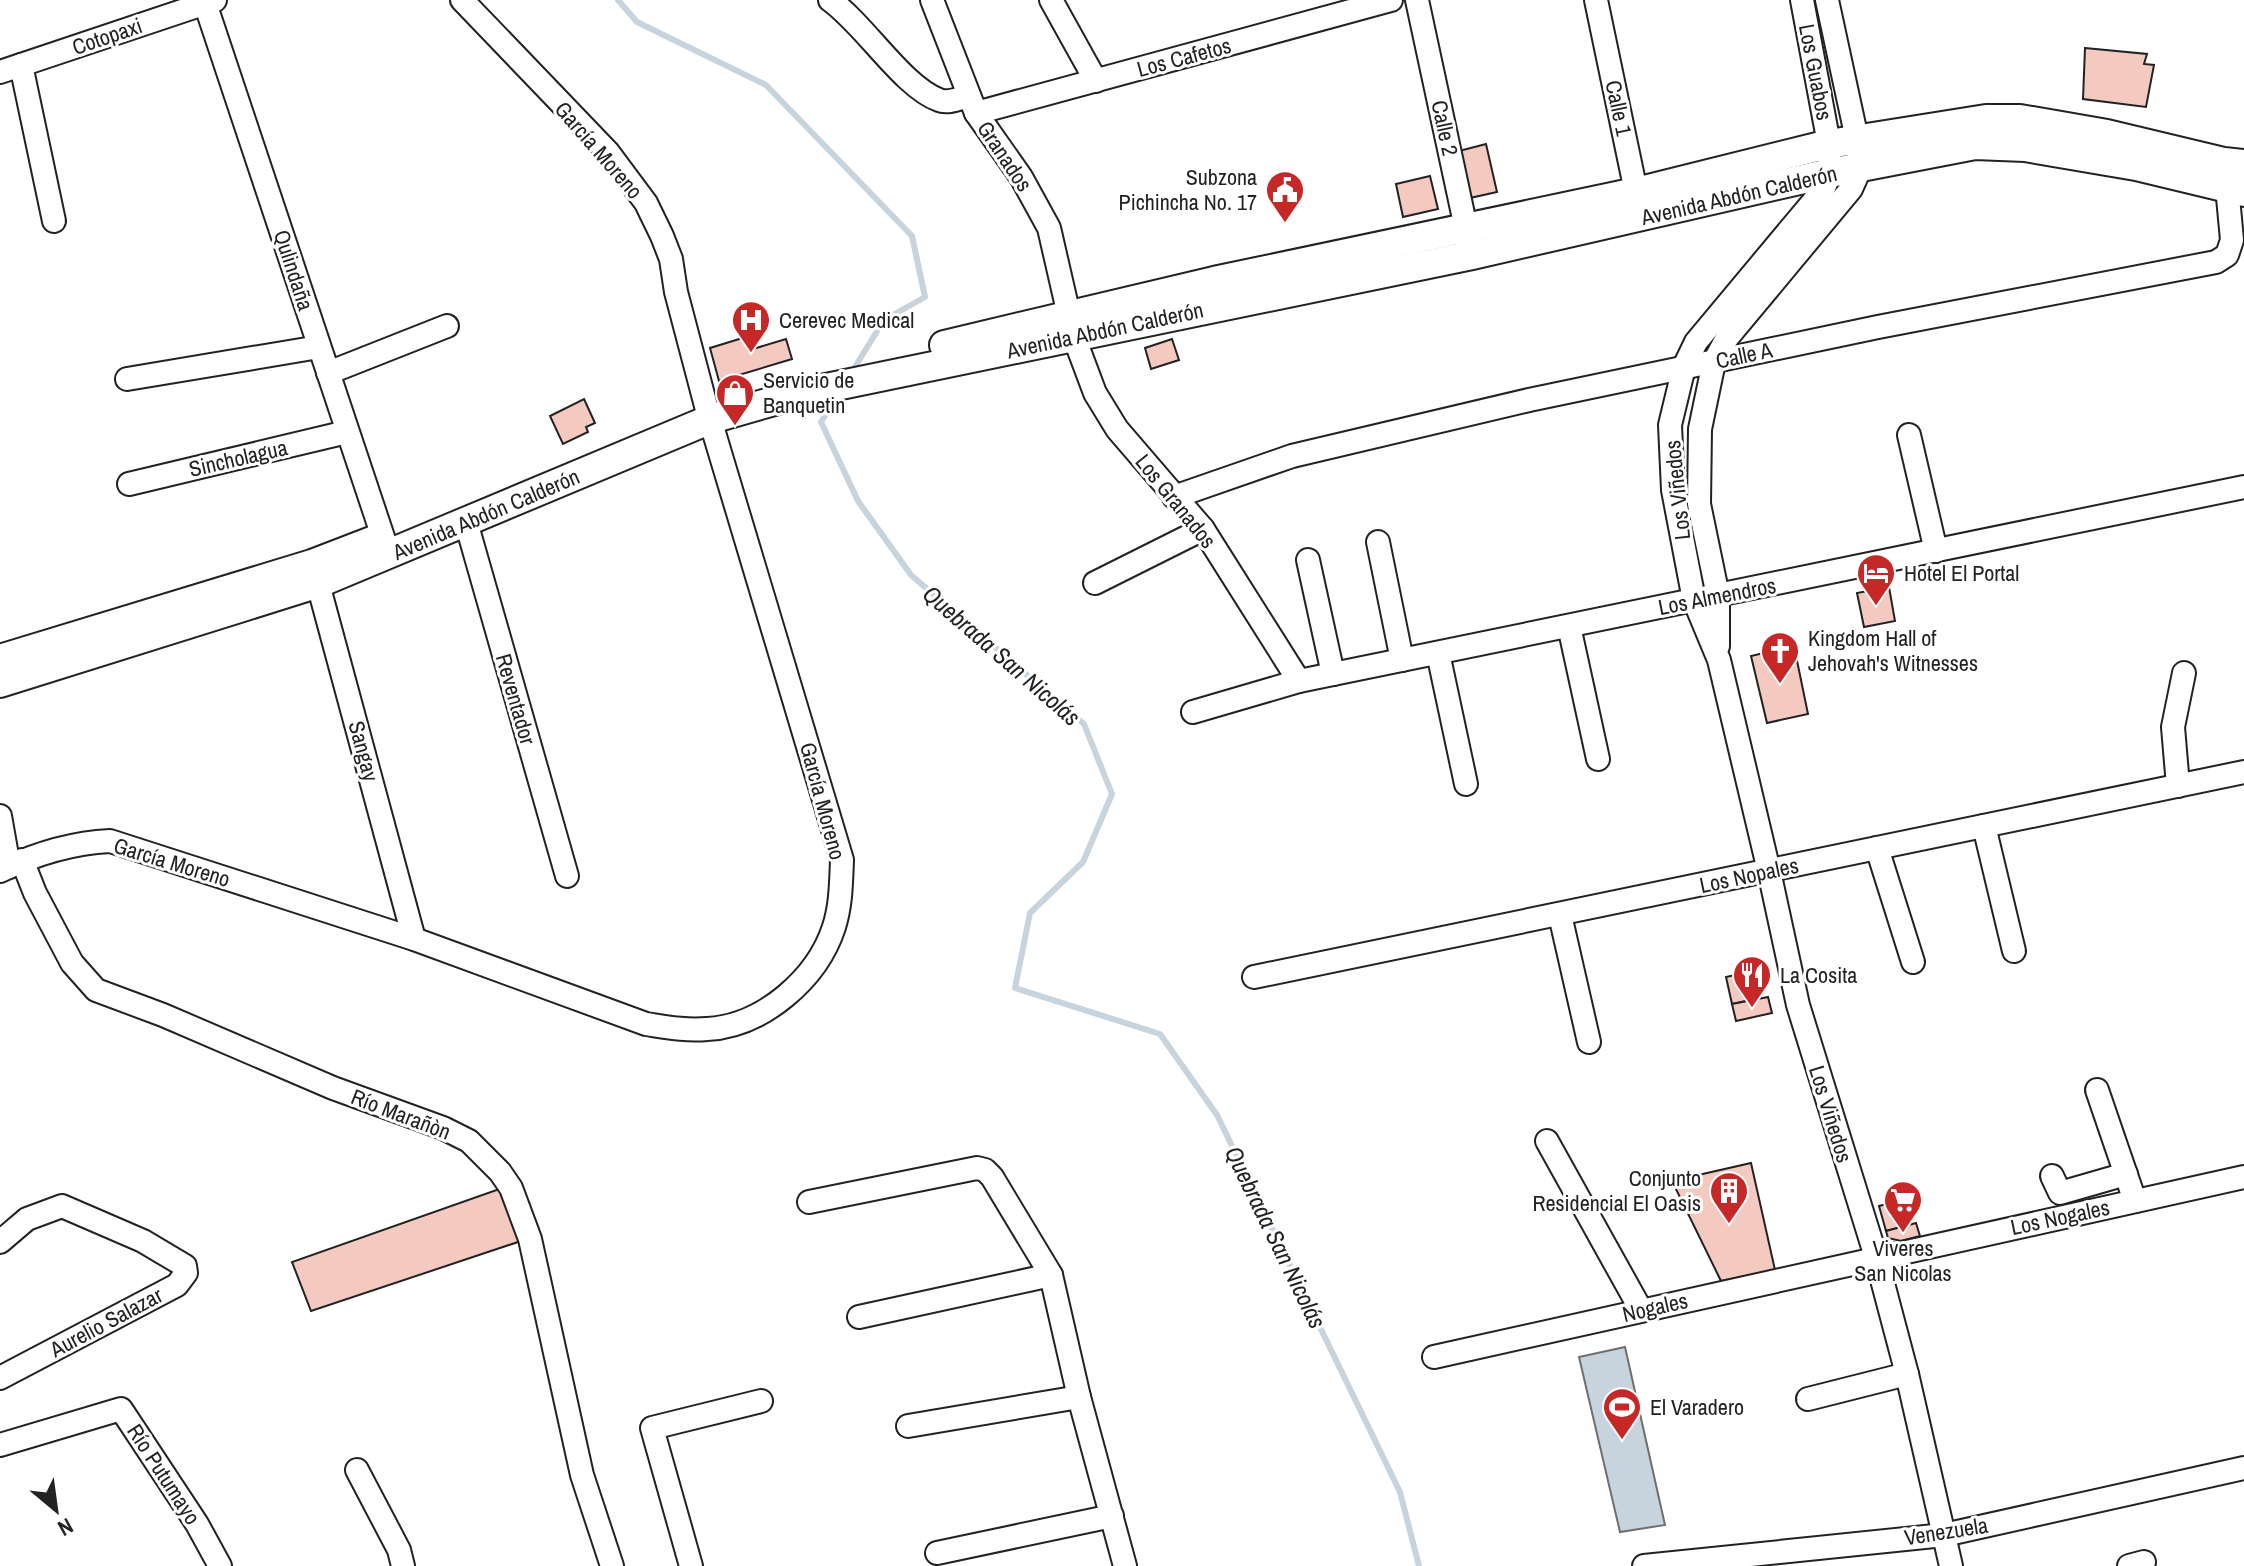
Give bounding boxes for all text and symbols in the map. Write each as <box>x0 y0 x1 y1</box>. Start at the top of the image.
street label: Cotopaxi <box>68 10 146 62</box>
street label: Los Guabos <box>1792 21 1840 123</box>
street label: Los Cafetos <box>1134 30 1234 84</box>
street label: Calle 1 <box>1598 77 1640 139</box>
street label: García Moreno <box>548 95 650 205</box>
street label: Calle 2 <box>1424 97 1466 159</box>
street label: Granados <box>970 115 1040 197</box>
street label: Avenida Abdón Calderón <box>1637 158 1840 232</box>
place label: Subzona Pichincha No. 17 <box>1119 162 1257 217</box>
public building icon: Subzona Pichincha No. 17 <box>1264 169 1306 224</box>
street label: Qulindaña <box>267 226 321 314</box>
street label: Avenida Abdón Calderón <box>1003 295 1206 366</box>
hospital icon: Cerevec Medical <box>730 299 772 354</box>
place label: Cerevec Medical <box>779 305 914 335</box>
street label: Calle A <box>1713 334 1776 376</box>
place label: Servicio de Banquetin <box>763 365 854 420</box>
shop icon: Servicio de Banquetin <box>714 372 756 427</box>
street label: Sincholagua <box>186 432 290 484</box>
street label: Los Viñedos <box>1657 439 1697 541</box>
street label: Los Granados <box>1129 448 1223 554</box>
street label: Avenida Abdón Calderón <box>387 461 584 567</box>
hotel icon: Hotel El Portal <box>1855 552 1897 607</box>
place label: Hotel El Portal <box>1904 558 2019 588</box>
street label: Los Almendros <box>1656 570 1778 622</box>
water label: Quebrada San Nicolás <box>916 578 1088 732</box>
place label: Kingdom Hall of Jehovah's Witnesses <box>1808 623 1978 678</box>
church icon: Kingdom Hall of Jehovah's Witnesses <box>1759 630 1801 685</box>
street label: Reventador <box>489 650 543 748</box>
street label: Sangay <box>342 718 386 784</box>
street label: García Moreno <box>793 739 853 863</box>
street label: García Moreno <box>110 830 234 894</box>
street label: Los Nopales <box>1697 850 1801 900</box>
restaurant icon: La Cosita <box>1731 954 1773 1009</box>
place label: La Cosita <box>1780 960 1857 990</box>
street label: Los Viñedos <box>1802 1062 1860 1166</box>
street label: Río Marañòn <box>347 1081 455 1147</box>
water label: Quebrada San Nicolás <box>1218 1141 1334 1334</box>
place label: Conjunto Residencial El Oasis <box>1533 1163 1701 1218</box>
building icon: Conjunto Residencial El Oasis <box>1708 1170 1750 1225</box>
supermarket icon: Viveres San Nicolas <box>1882 1179 1924 1234</box>
street label: Los Nogales <box>2008 1192 2112 1242</box>
place label: Viveres San Nicolas <box>1854 1233 1952 1288</box>
street label: Aurelio Salazar <box>44 1280 167 1365</box>
street label: Nogales <box>1619 1285 1691 1329</box>
sports icon: El Varadero <box>1601 1386 1643 1441</box>
place label: El Varadero <box>1650 1392 1744 1422</box>
street label: Río Putumayo <box>120 1418 208 1530</box>
north arrow <box>16 1470 96 1550</box>
street label: Venezuela <box>1902 1510 1990 1552</box>
text: N <box>53 1511 79 1544</box>

